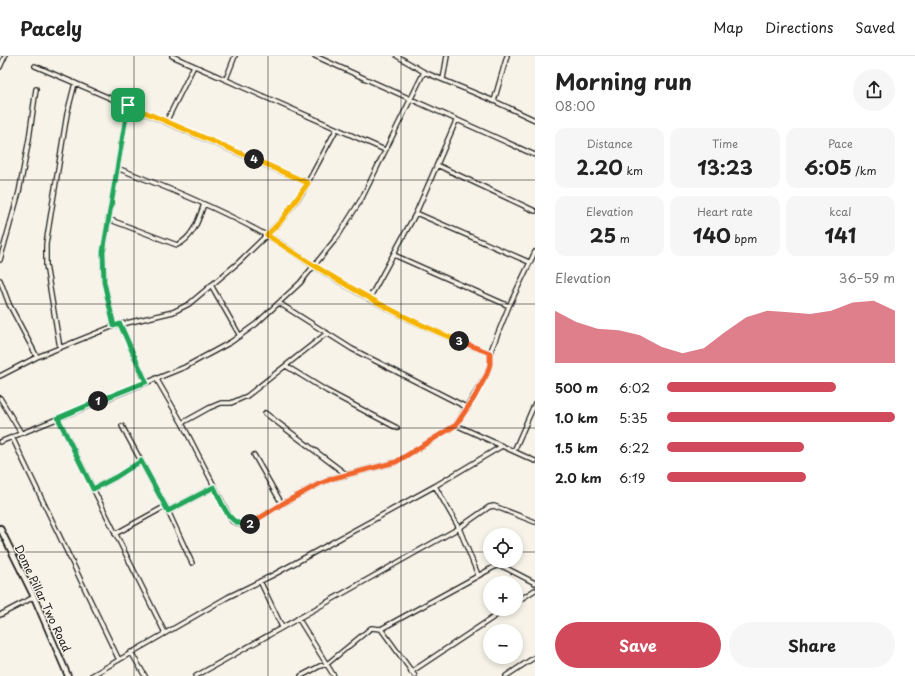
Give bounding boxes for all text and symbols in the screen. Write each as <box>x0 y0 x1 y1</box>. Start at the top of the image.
text: Pacely <box>20 14 82 42</box>
text: Map <box>713 17 743 38</box>
text: Directions <box>765 17 833 38</box>
text: Saved <box>855 17 895 38</box>
text: Morning run <box>555 64 692 97</box>
button: share <box>853 69 895 111</box>
pin <box>111 88 145 122</box>
icon: arrive <box>117 94 139 116</box>
text: 08:00 <box>555 96 595 115</box>
text: Distance <box>587 135 633 152</box>
text: Time <box>712 135 738 152</box>
text: Pace <box>828 135 853 152</box>
pin: 4 <box>244 149 264 169</box>
text: 4 <box>250 150 258 167</box>
text: 2.20 <box>576 152 623 182</box>
text: 13:23 <box>697 152 753 182</box>
text: 6:05 <box>804 152 852 182</box>
text: km <box>623 162 643 179</box>
text: /km <box>852 162 876 179</box>
text: Elevation <box>586 203 633 220</box>
text: Heart rate <box>697 203 753 220</box>
text: kcal <box>829 203 851 220</box>
text: 25 <box>590 220 616 250</box>
text: 140 <box>693 220 731 250</box>
text: 141 <box>824 220 856 250</box>
text: m <box>616 230 630 247</box>
text: bpm <box>731 230 757 247</box>
text: Elevation <box>555 268 611 287</box>
text: 36–59 m <box>839 268 895 287</box>
pin: 3 <box>449 331 469 351</box>
text: 3 <box>455 332 463 349</box>
text: 500 m <box>555 378 598 397</box>
text: 6:02 <box>619 378 650 397</box>
pin: 1 <box>88 391 108 411</box>
text: 1 <box>95 392 101 409</box>
text: 1.0 km <box>555 408 598 427</box>
text: 5:35 <box>619 408 648 427</box>
text: 1.5 km <box>555 438 598 457</box>
text: 6:22 <box>619 438 649 457</box>
text: 2.0 km <box>555 468 602 487</box>
text: 6:19 <box>619 468 645 487</box>
pin: 2 <box>240 514 260 534</box>
text: 2 <box>246 515 254 532</box>
map controls <box>483 528 523 664</box>
button: locate <box>483 528 523 568</box>
street label: Dome Pillar Two Road <box>11 541 76 655</box>
button: + <box>483 576 523 616</box>
button: Save <box>555 622 721 668</box>
button: Share <box>729 622 895 668</box>
button: − <box>483 624 523 664</box>

